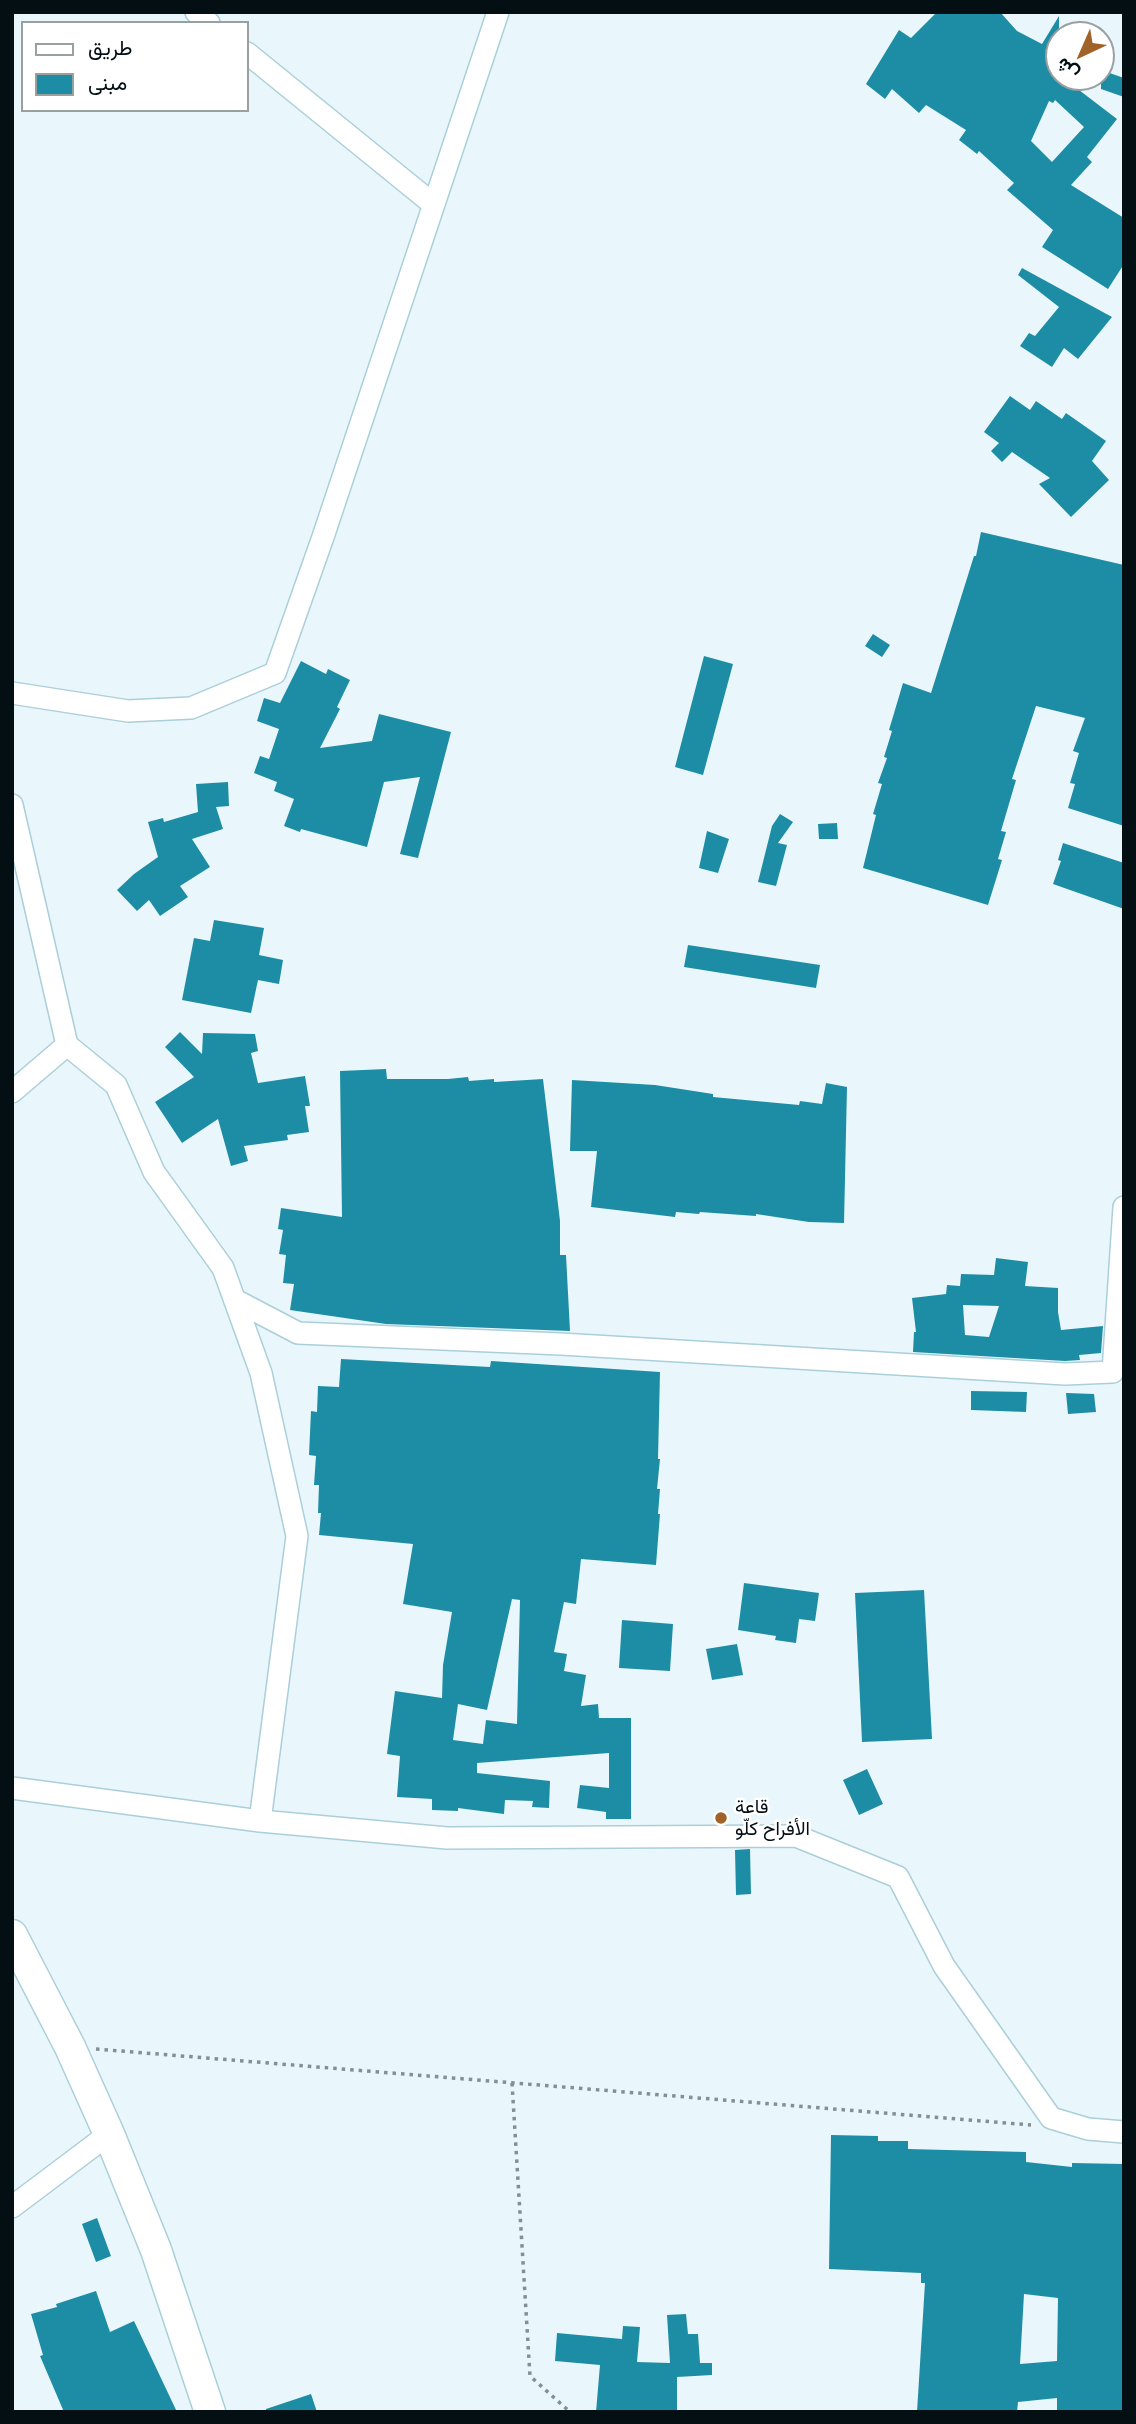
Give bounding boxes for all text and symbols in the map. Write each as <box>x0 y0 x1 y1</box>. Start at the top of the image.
legend <box>21 21 248 112</box>
north arrow <box>1045 21 1115 91</box>
text: طريق <box>88 34 133 60</box>
text: ش <box>1050 53 1083 86</box>
text: مبنى <box>88 69 127 95</box>
place label: قاعة الأفراح كلّو <box>735 1796 810 1840</box>
marker: قاعة الأفراح كلّو <box>713 1810 729 1826</box>

